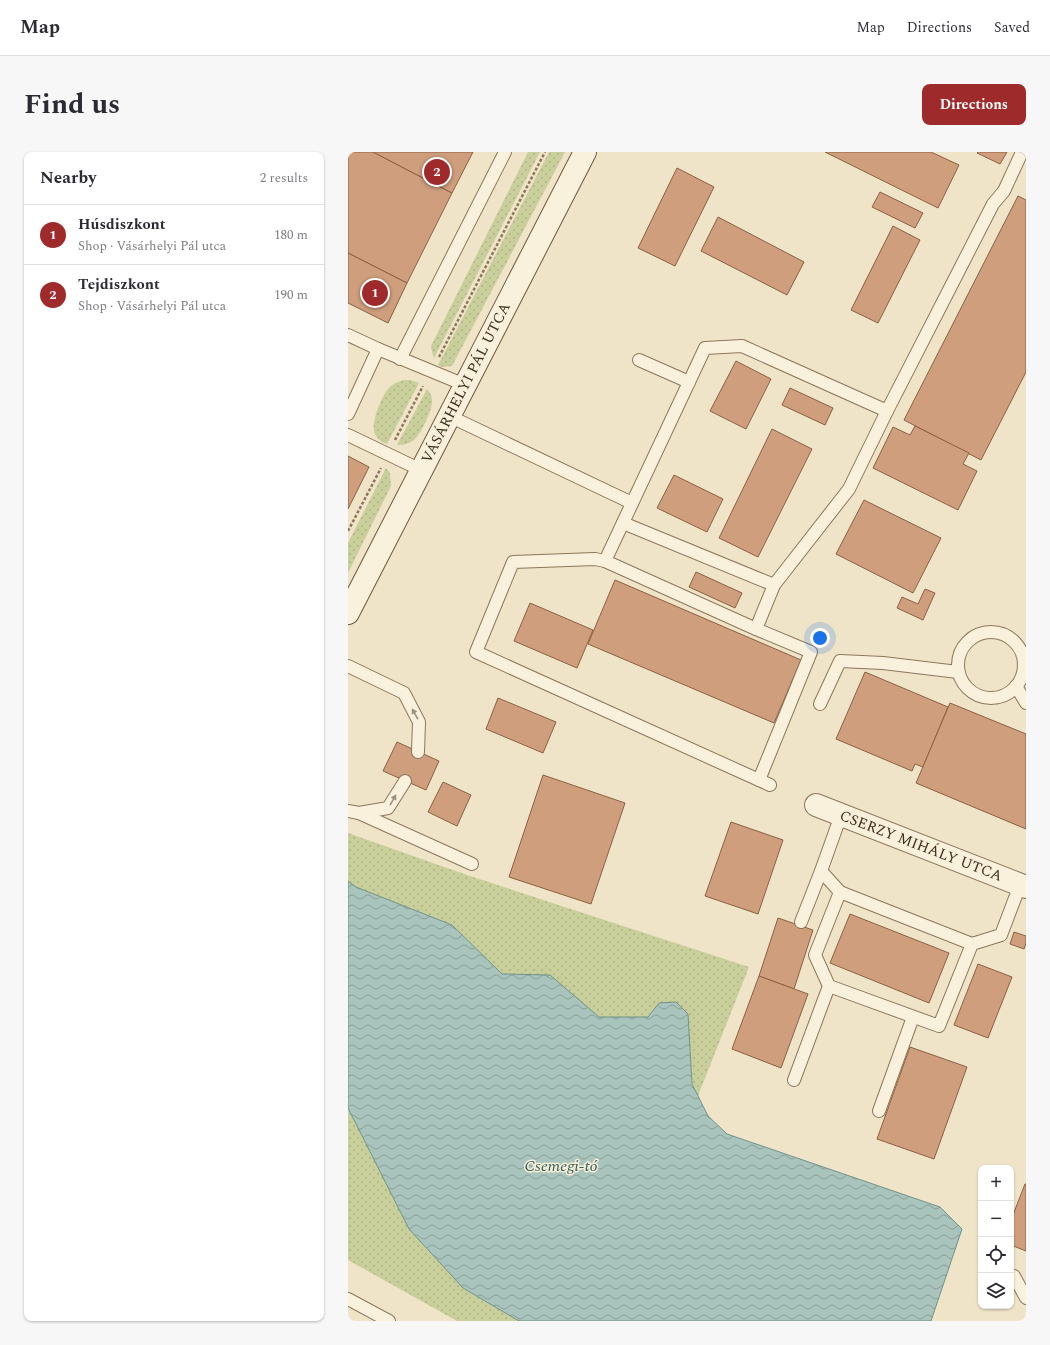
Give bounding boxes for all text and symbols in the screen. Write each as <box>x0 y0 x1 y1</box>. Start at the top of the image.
text: Map <box>20 13 60 42</box>
text: Map <box>857 17 885 38</box>
text: Directions <box>907 17 972 38</box>
text: Saved <box>994 17 1030 38</box>
text: Find us <box>24 83 120 126</box>
button: Directions <box>922 84 1026 125</box>
pin: 2 <box>424 157 450 187</box>
text: Nearby <box>40 165 96 191</box>
text: 2 results <box>260 168 308 188</box>
text: Húsdiszkont <box>78 213 166 236</box>
text: 1 <box>49 225 57 245</box>
text: 180 m <box>274 225 308 245</box>
text: Shop · Vásárhelyi Pál utca <box>78 236 226 256</box>
text: Tejdiszkont <box>78 273 160 296</box>
pin: 1 <box>362 278 388 308</box>
text: 2 <box>49 285 57 305</box>
text: 190 m <box>274 285 308 305</box>
text: Shop · Vásárhelyi Pál utca <box>78 296 226 316</box>
street label: VÁSÁRHELYI PÁL UTCA <box>415 299 517 467</box>
your location <box>810 628 830 648</box>
one-way arrow <box>412 708 418 720</box>
one-way arrow <box>390 794 397 806</box>
street label: CSERZY MIHÁLY UTCA <box>836 804 1006 888</box>
water label: Csemegi-tó <box>524 1154 598 1178</box>
map controls <box>978 1165 1014 1309</box>
button: + <box>978 1165 1014 1201</box>
button: − <box>978 1201 1014 1237</box>
button: locate <box>978 1237 1014 1273</box>
button: layers <box>978 1273 1014 1309</box>

